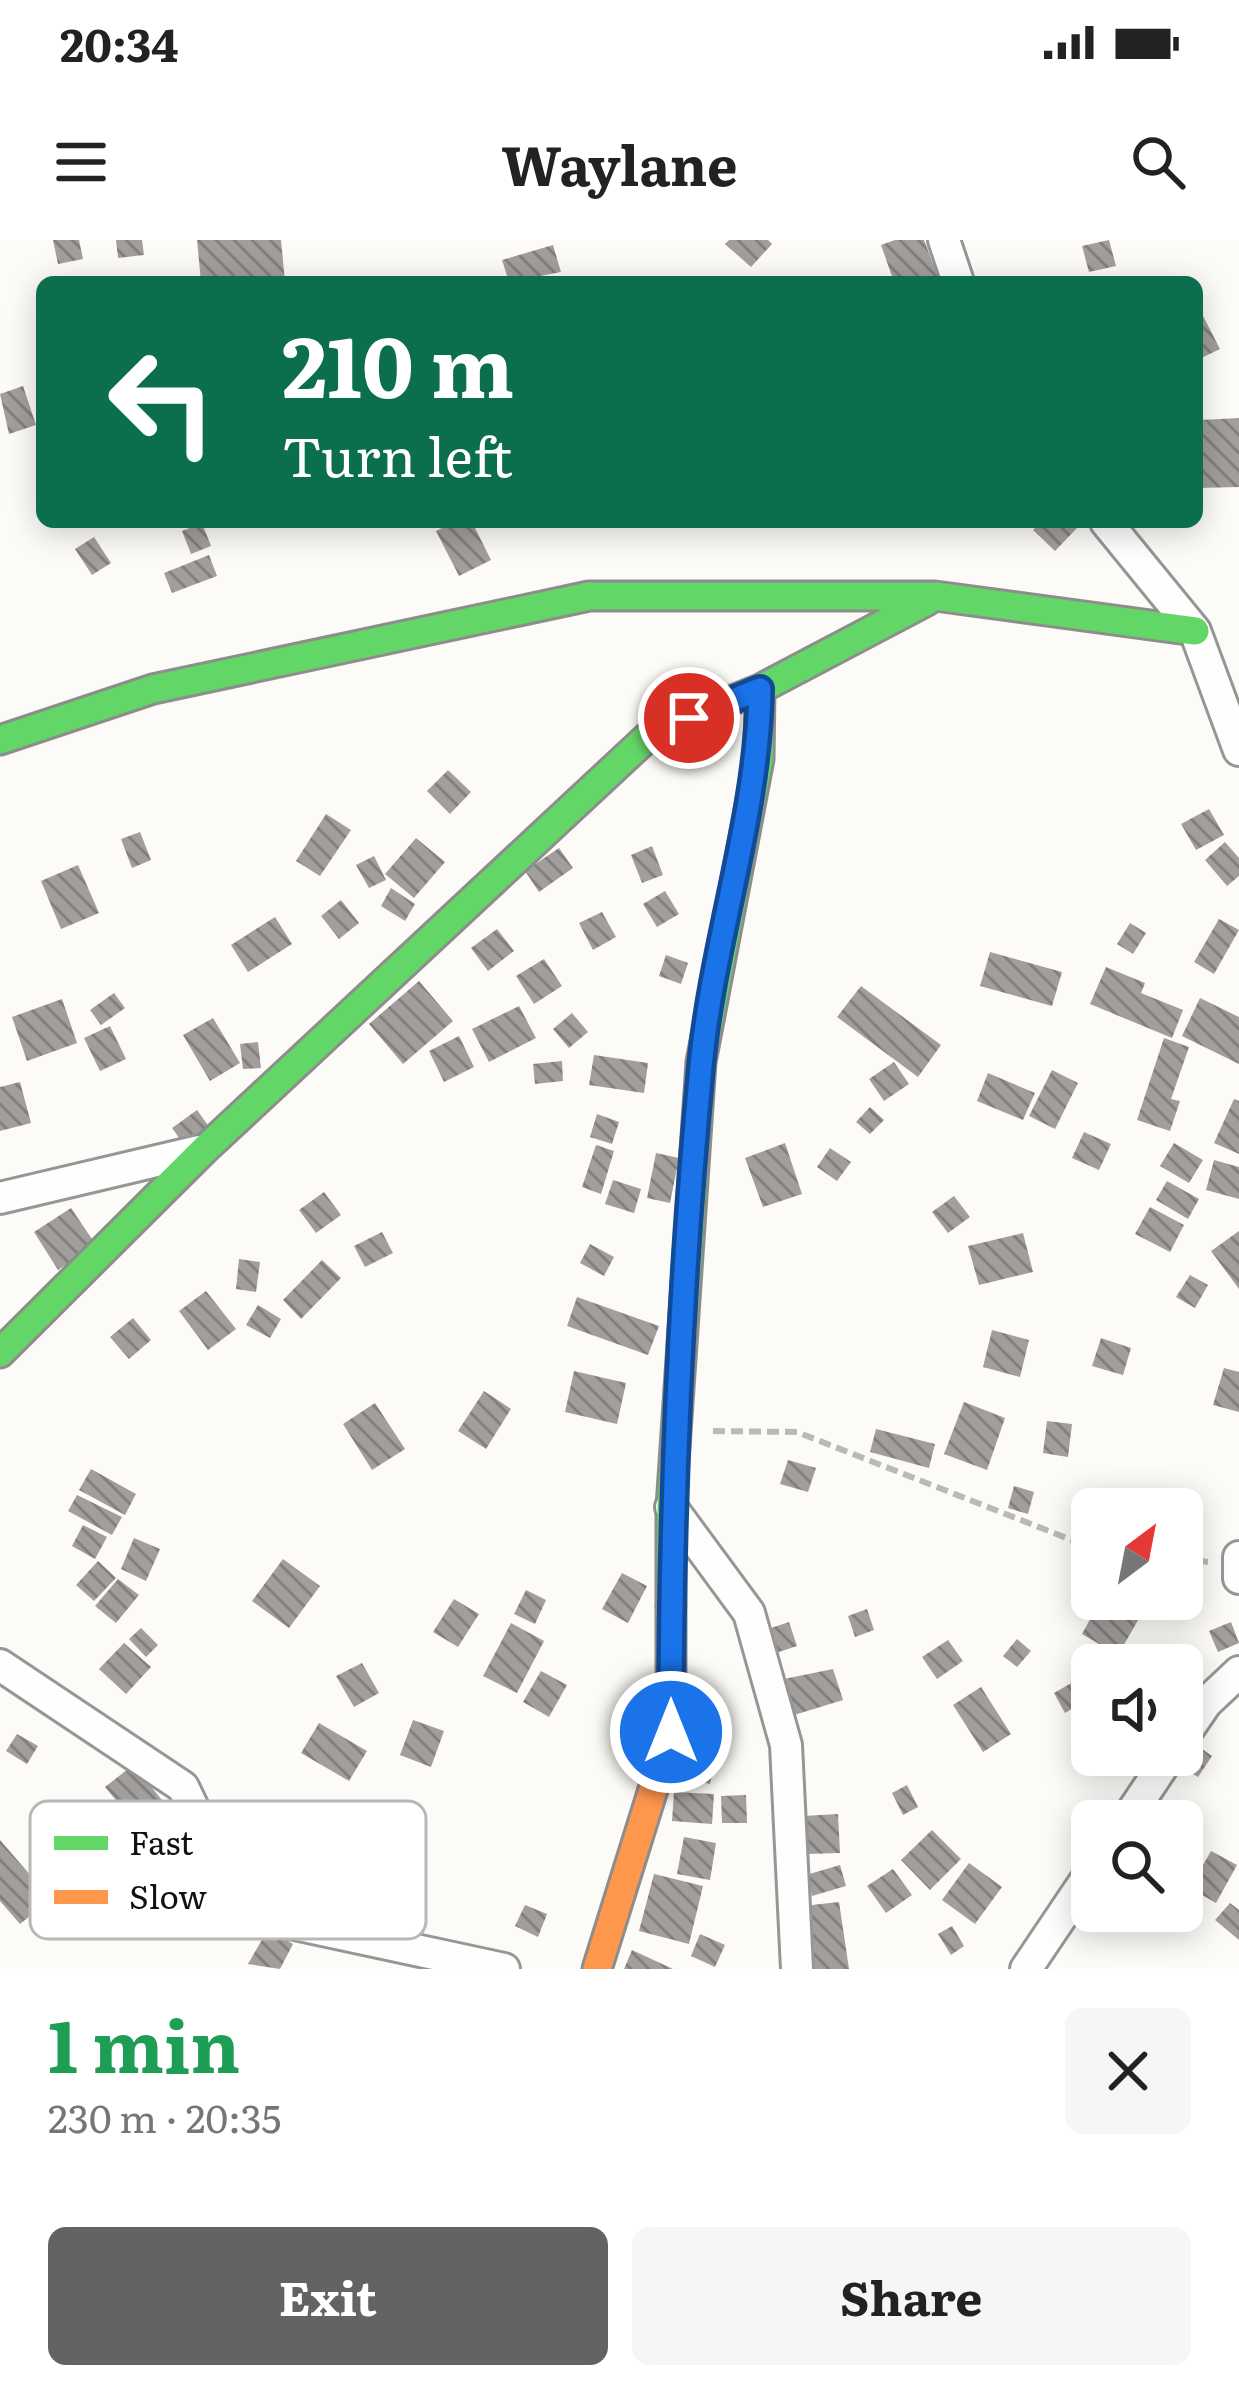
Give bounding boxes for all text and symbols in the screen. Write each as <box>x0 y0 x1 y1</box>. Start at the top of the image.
text: 20:34 <box>60 9 179 76</box>
text: Waylane <box>501 122 738 203</box>
icon: menu <box>48 129 114 195</box>
icon: search <box>1125 129 1191 195</box>
text: 210 m <box>282 299 514 424</box>
icon: left <box>84 324 240 480</box>
text: Turn left <box>282 413 513 494</box>
pin <box>638 667 740 769</box>
icon: arrive <box>656 685 722 751</box>
north arrow <box>1071 1488 1203 1620</box>
map controls <box>1071 1488 1203 1932</box>
button: sound <box>1071 1644 1203 1776</box>
position arrow <box>608 1669 734 1795</box>
button: search <box>1071 1800 1203 1932</box>
legend <box>30 1801 426 1939</box>
text: Fast <box>129 1816 194 1865</box>
text: Slow <box>129 1870 207 1919</box>
text: 1 min <box>48 1988 240 2095</box>
button: close <box>1065 2008 1191 2134</box>
text: 230 m · 20:35 <box>48 2087 281 2145</box>
button: Exit <box>48 2227 608 2365</box>
button: Share <box>632 2227 1191 2365</box>

